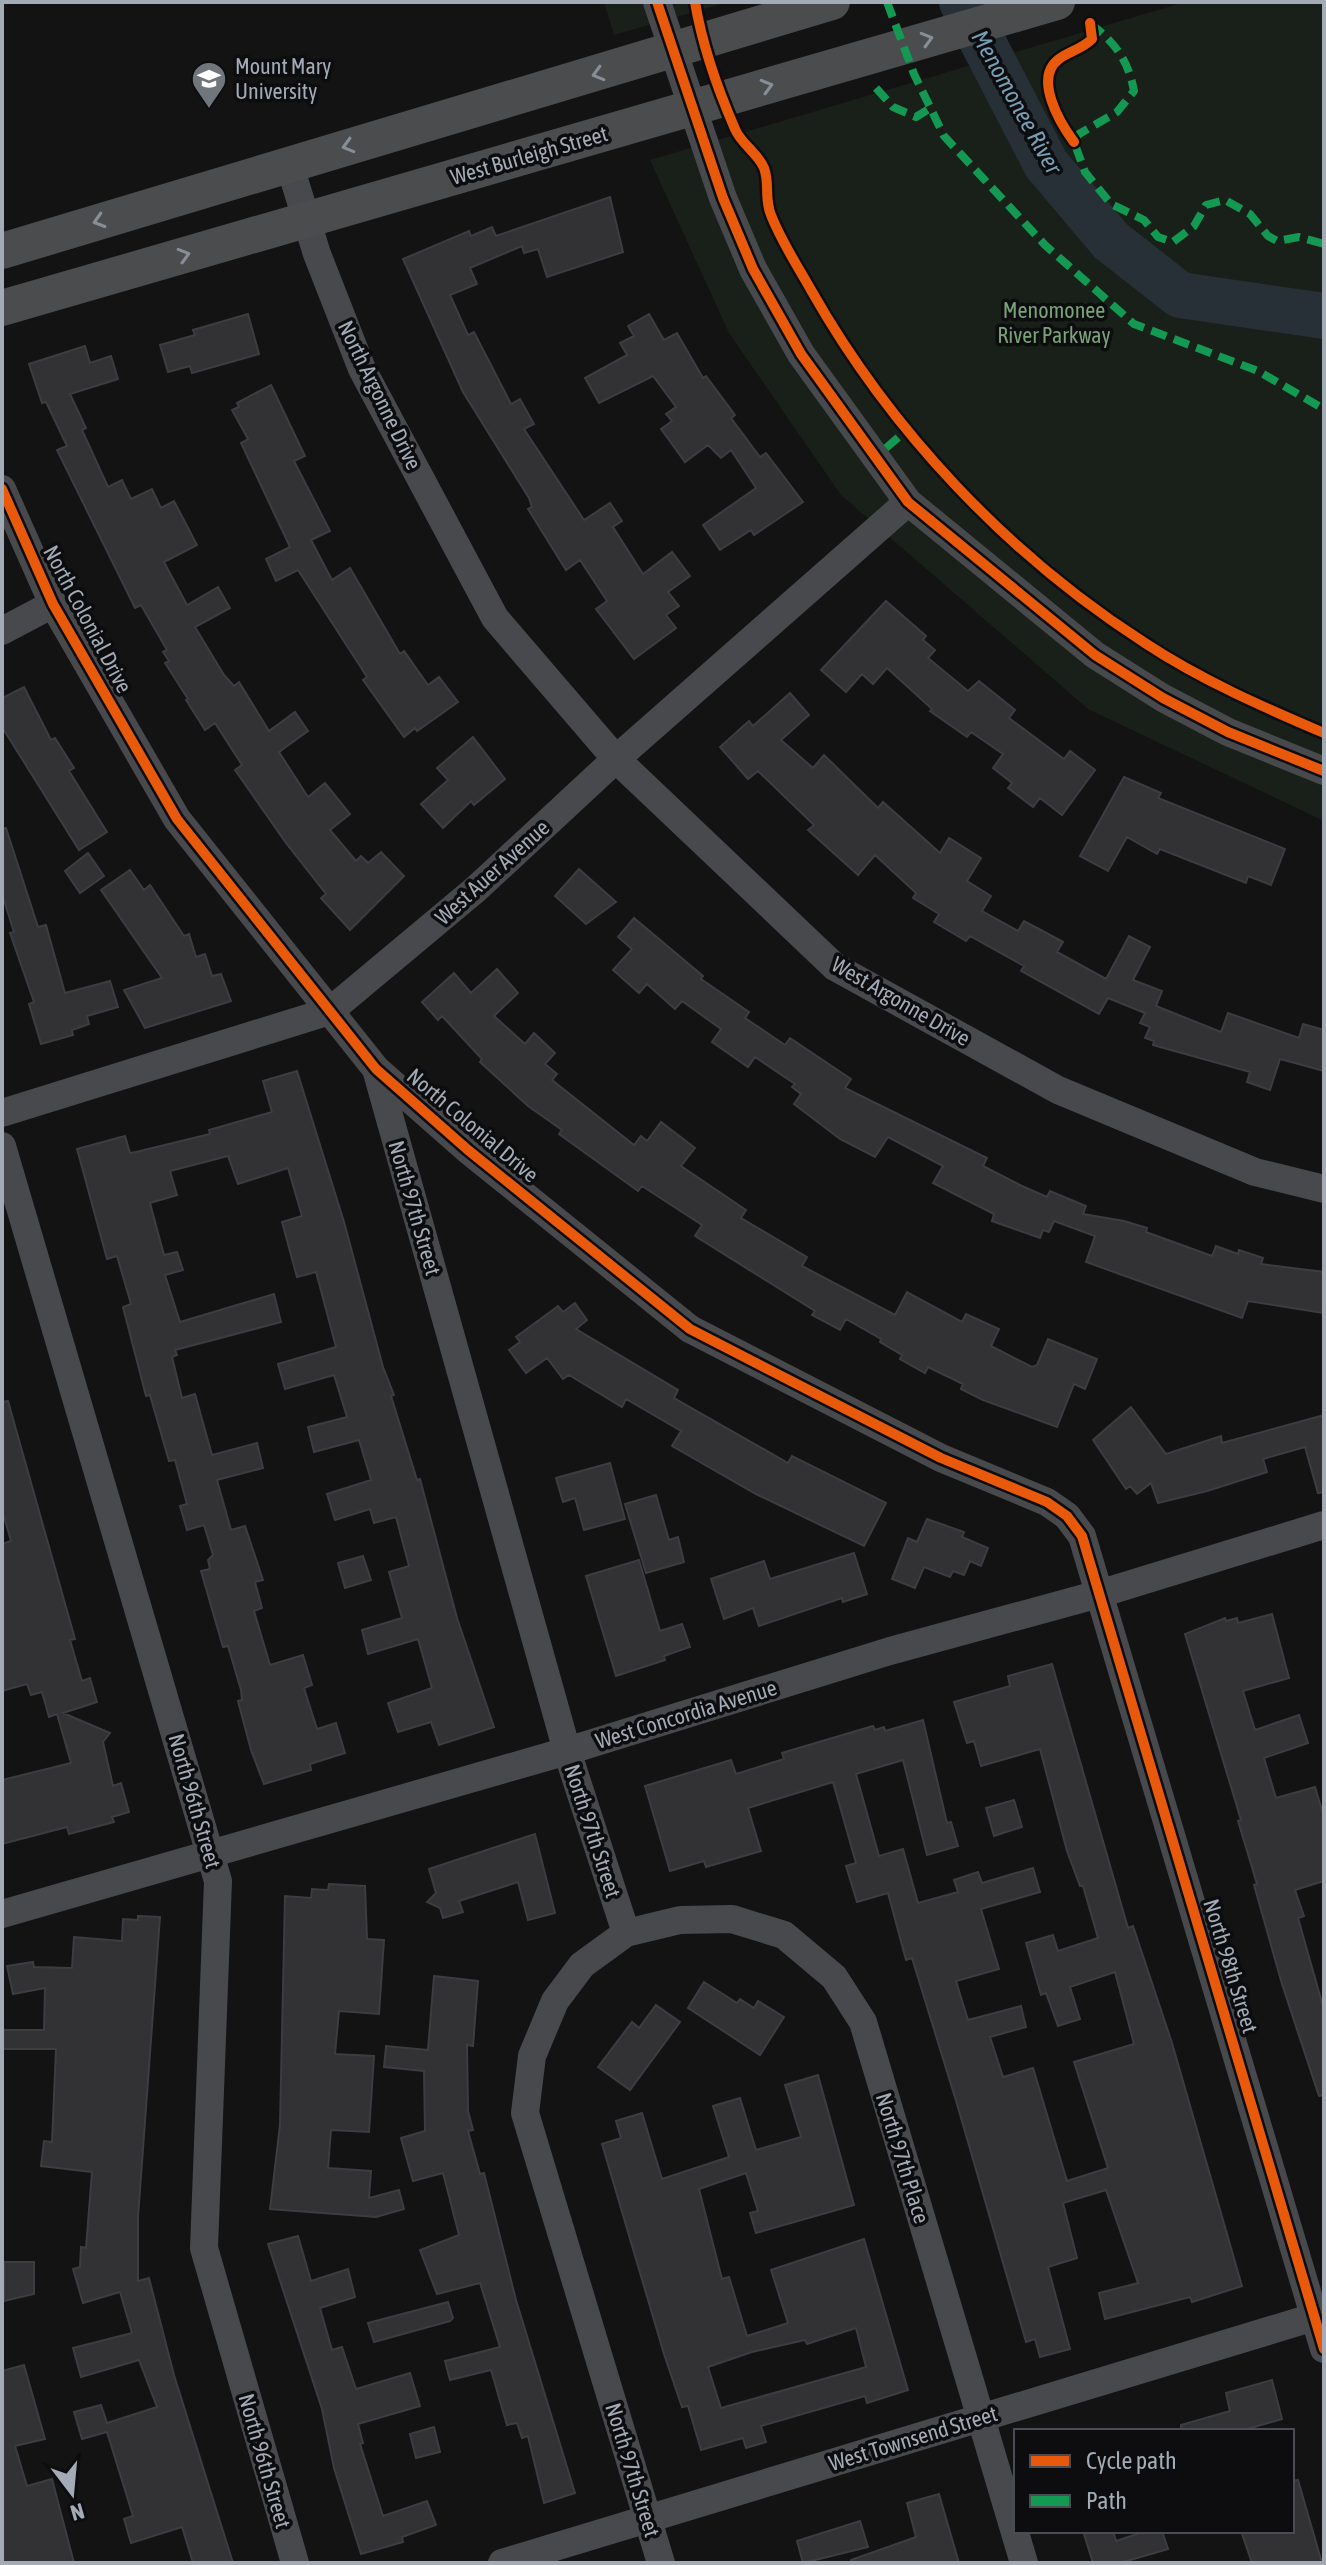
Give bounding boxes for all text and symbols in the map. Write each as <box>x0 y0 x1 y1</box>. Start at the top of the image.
water label: Menomonee River <box>966 26 1068 179</box>
one-way arrow <box>919 32 933 48</box>
place label: Mount Mary University <box>235 53 331 104</box>
school or university icon: Mount Mary University <box>190 60 228 110</box>
one-way arrow <box>591 64 605 81</box>
one-way arrow <box>759 79 773 95</box>
street label: West Burleigh Street <box>448 120 610 190</box>
one-way arrow <box>342 136 355 153</box>
one-way arrow <box>93 212 107 228</box>
one-way arrow <box>177 248 191 264</box>
park label: Menomonee River Parkway <box>997 297 1111 348</box>
street label: North Argonne Drive <box>333 316 427 474</box>
street label: North Colonial Drive <box>38 541 138 697</box>
street label: West Auer Avenue <box>430 814 554 930</box>
street label: West Argonne Drive <box>827 951 975 1051</box>
street label: North Colonial Drive <box>402 1063 544 1187</box>
street label: North 97th Street <box>383 1138 447 1278</box>
street label: West Concordia Avenue <box>592 1674 780 1754</box>
street label: North 96th Street <box>163 1731 227 1871</box>
street label: North 97th Street <box>559 1761 627 1901</box>
street label: North 98th Street <box>1198 1896 1264 2036</box>
street label: North 97th Place <box>871 2090 935 2226</box>
street label: North 96th Street <box>233 2391 297 2531</box>
street label: North 97th Street <box>600 2400 666 2540</box>
street label: West Townsend Street <box>826 2400 1000 2476</box>
legend <box>1014 2429 1294 2533</box>
text: Cycle path <box>1086 2447 1177 2474</box>
north arrow <box>32 2453 112 2533</box>
text: Path <box>1086 2487 1127 2514</box>
text: N <box>68 2498 87 2527</box>

